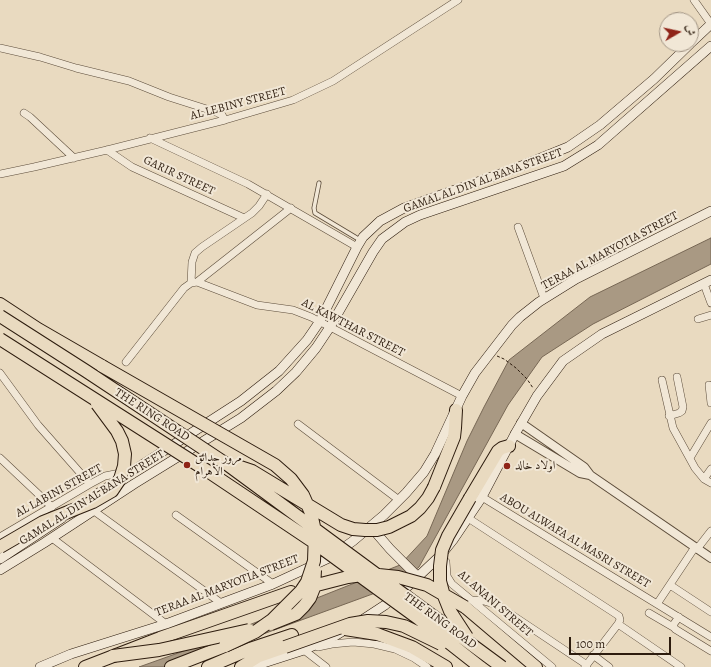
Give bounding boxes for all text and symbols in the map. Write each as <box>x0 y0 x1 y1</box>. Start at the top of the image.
north arrow <box>659 12 699 52</box>
text: ش <box>682 24 699 37</box>
street label: AL LEBINY STREET <box>189 84 287 124</box>
street label: GAMAL AL DIN AL BANA STREET <box>401 145 565 217</box>
street label: GARIR STREET <box>141 153 217 199</box>
street label: TERAA AL MARYOTIA STREET <box>539 209 681 293</box>
street label: AL KAWTHAR STREET <box>299 296 407 360</box>
street label: THE RING ROAD <box>112 385 192 445</box>
street label: GAMAL AL DIN AL BANA STREET <box>17 447 167 549</box>
place label: مرور حدائق الأهرام <box>195 451 242 479</box>
place label: اولاد خالد <box>515 459 555 473</box>
marker: مرور حدائق الأهرام <box>182 460 192 470</box>
street label: AL LABINI STREET <box>13 461 105 521</box>
marker: اولاد خالد <box>502 461 512 471</box>
street label: ABOU ALWAFA AL MASRI STREET <box>497 490 653 592</box>
street label: TERAA AL MARYOTIA STREET <box>153 552 301 620</box>
street label: AL ANANI STREET <box>455 568 535 640</box>
street label: THE RING ROAD <box>401 590 479 652</box>
scale bar <box>571 629 673 655</box>
text: 100 m <box>576 636 605 652</box>

